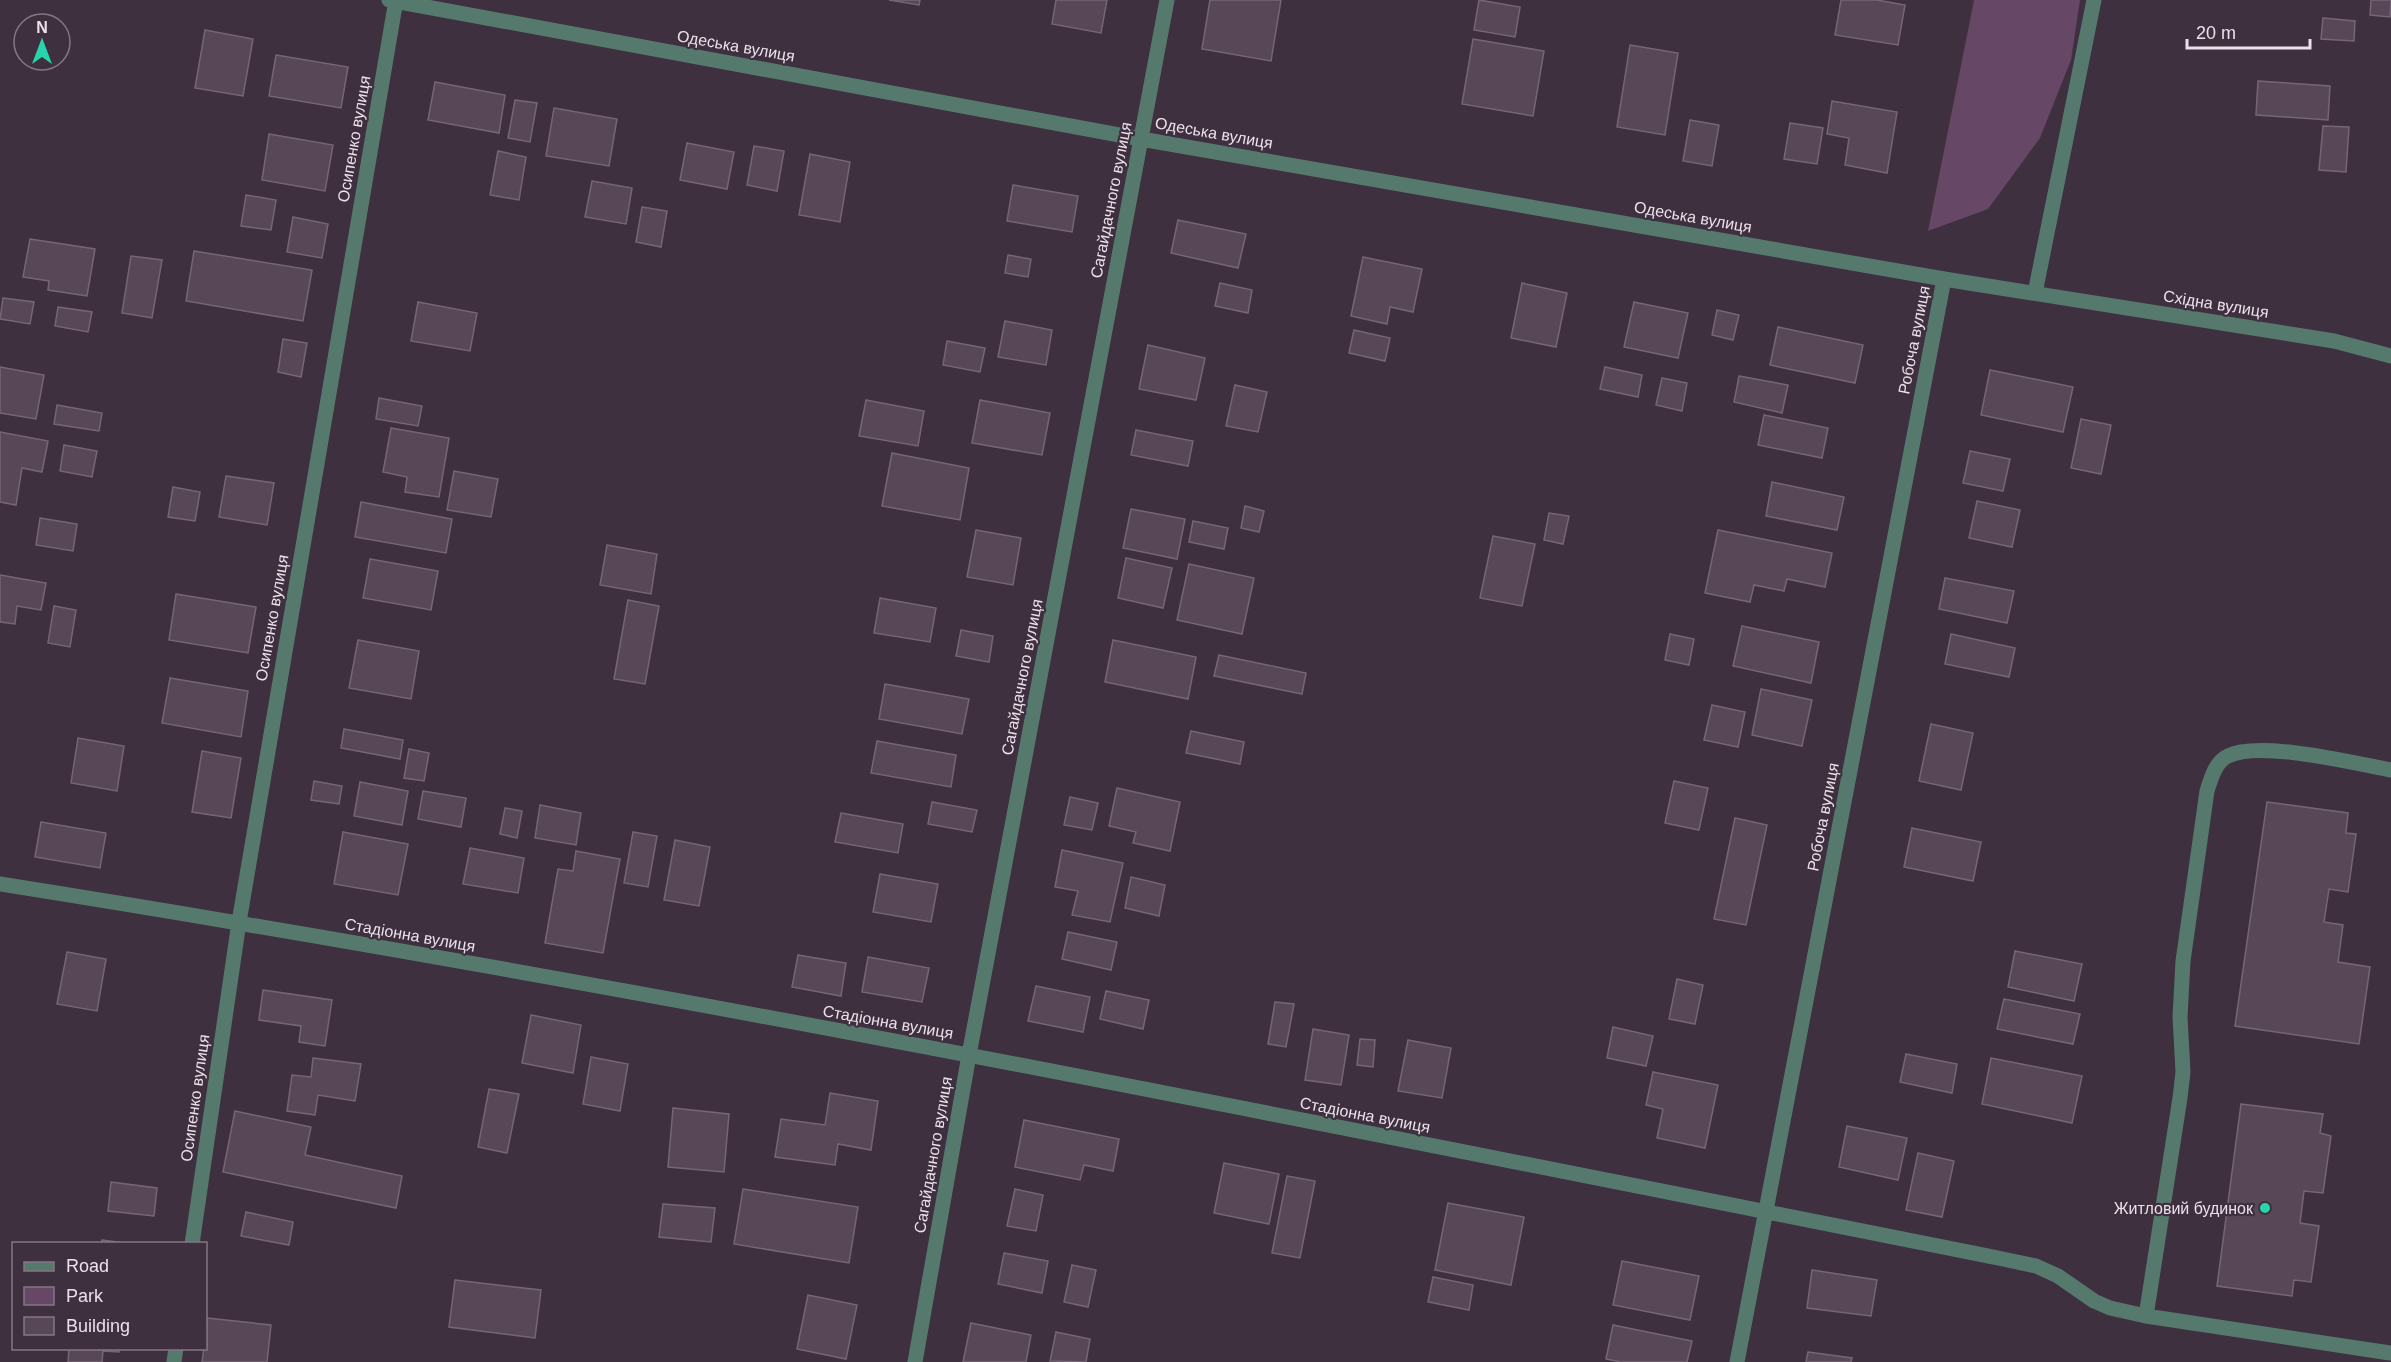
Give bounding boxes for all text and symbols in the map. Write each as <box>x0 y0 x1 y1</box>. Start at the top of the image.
north arrow <box>12 12 72 72</box>
scale bar <box>2187 12 2310 50</box>
text: N <box>36 19 48 36</box>
text: 20 m <box>2196 23 2236 43</box>
street label: Одеська вулиця <box>676 27 796 65</box>
street label: Осипенко вулиця <box>334 74 374 204</box>
street label: Одеська вулиця <box>1154 114 1274 152</box>
street label: Сагайдачного вулиця <box>1088 121 1134 279</box>
street label: Одеська вулиця <box>1633 198 1753 236</box>
street label: Робоча вулиця <box>1895 284 1933 396</box>
street label: Східна вулиця <box>2162 287 2270 321</box>
street label: Осипенко вулиця <box>252 553 292 683</box>
street label: Сагайдачного вулиця <box>999 598 1045 756</box>
street label: Робоча вулиця <box>1804 761 1842 873</box>
street label: Стадіонна вулиця <box>343 915 477 955</box>
street label: Стадіонна вулиця <box>821 1002 955 1042</box>
street label: Осипенко вулиця <box>178 1033 212 1163</box>
street label: Сагайдачного вулиця <box>911 1075 955 1235</box>
street label: Стадіонна вулиця <box>1298 1094 1432 1136</box>
place label: Житловий будинок <box>2114 1200 2254 1217</box>
marker: Житловий будинок <box>2258 1201 2272 1215</box>
legend <box>12 1242 207 1350</box>
text: Road <box>66 1256 109 1276</box>
text: Park <box>66 1286 104 1306</box>
text: Building <box>66 1316 130 1336</box>

